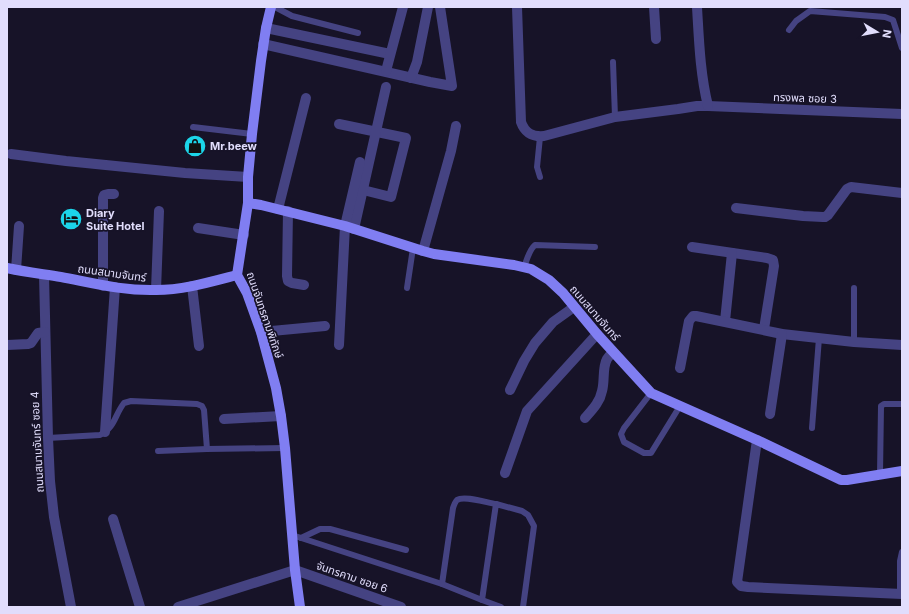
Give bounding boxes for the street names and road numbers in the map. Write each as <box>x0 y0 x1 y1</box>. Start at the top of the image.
street label: ทรงพล ซอย 3 <box>773 90 837 106</box>
street label: ถนนสนามจันทร์ <box>77 261 148 285</box>
street label: ถนนจันทรคามพิทักษ์ <box>244 270 286 360</box>
street label: ถนนสนามจันทร์ <box>567 282 623 344</box>
street label: ถนนสนามจันทร์ ซอย 4 <box>27 391 47 493</box>
street label: จันทรคาม ซอย 6 <box>314 558 390 596</box>

